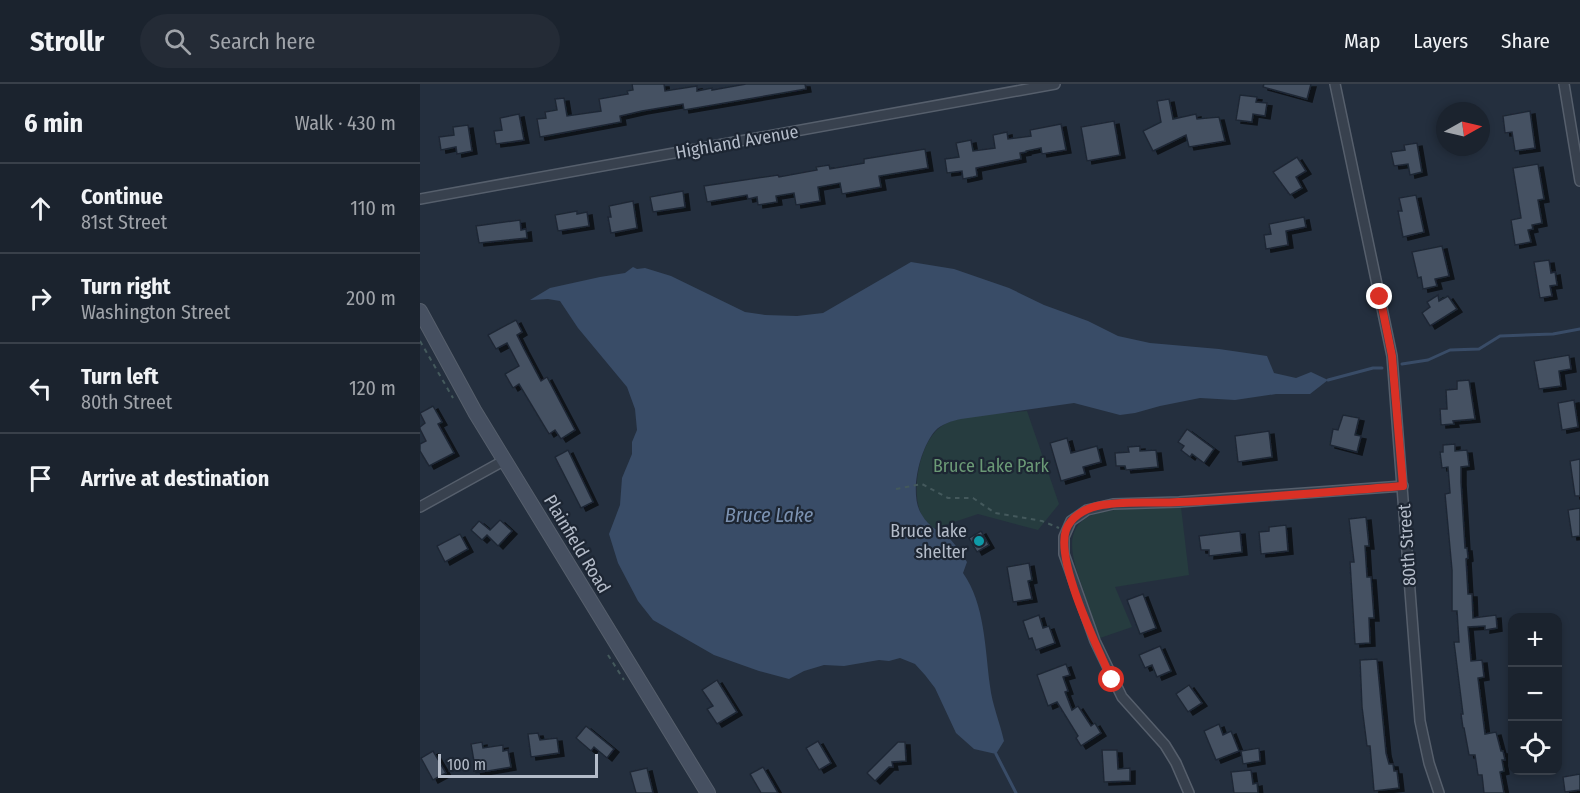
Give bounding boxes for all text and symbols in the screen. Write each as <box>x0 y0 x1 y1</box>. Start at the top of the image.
search box <box>140 14 560 68</box>
text: Strollr <box>30 25 104 58</box>
icon: search <box>161 25 194 58</box>
text: Search here <box>209 28 315 55</box>
text: Map <box>1344 28 1380 54</box>
text: Layers <box>1413 28 1468 54</box>
text: Share <box>1501 28 1550 54</box>
north arrow <box>1436 102 1490 156</box>
text: 6 min <box>24 108 83 139</box>
text: Walk · 430 m <box>295 111 396 135</box>
street label: Highland Avenue <box>674 120 800 164</box>
text: Continue <box>81 183 163 210</box>
icon: ahead <box>24 192 57 225</box>
text: 110 m <box>350 196 396 220</box>
text: 81st Street <box>81 210 167 234</box>
text: Turn right <box>81 273 170 300</box>
icon: right <box>24 282 57 315</box>
route end <box>1366 283 1392 309</box>
text: 200 m <box>346 286 396 310</box>
text: Washington Street <box>81 300 230 324</box>
text: Turn left <box>81 363 159 390</box>
icon: left <box>24 372 57 405</box>
text: 120 m <box>349 376 396 400</box>
text: 80th Street <box>81 390 172 414</box>
park label: Bruce Lake Park <box>933 455 1050 477</box>
icon: arrive <box>24 462 57 495</box>
text: Arrive at destination <box>81 465 269 492</box>
street label: Plainfield Road <box>539 491 615 597</box>
water label: Bruce Lake <box>725 503 814 527</box>
street label: 80th Street <box>1393 503 1421 587</box>
place label: Bruce lake shelter <box>890 520 968 563</box>
marker: Bruce lake shelter <box>972 534 986 548</box>
map controls <box>1508 613 1562 775</box>
button: + <box>1508 613 1562 667</box>
route start <box>1098 666 1124 692</box>
button: − <box>1508 667 1562 721</box>
button: locate <box>1508 721 1562 775</box>
scale bar <box>438 751 598 778</box>
text: 100 m <box>447 755 486 774</box>

